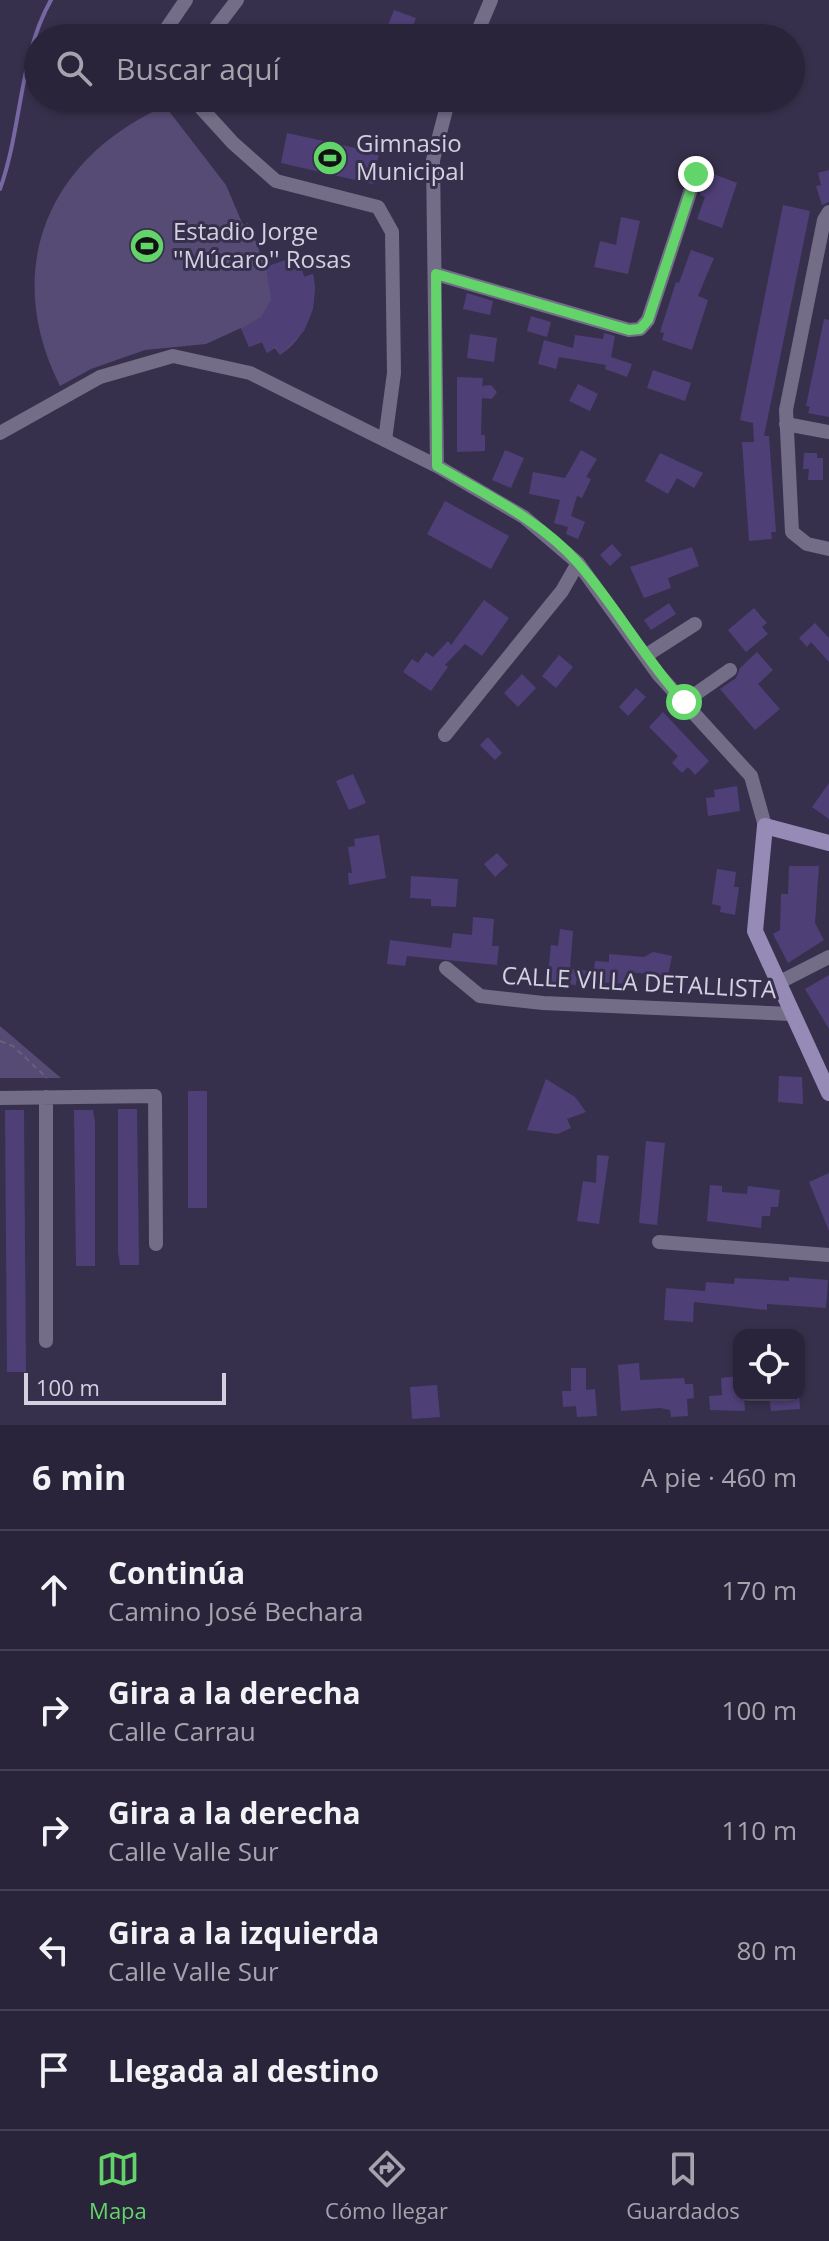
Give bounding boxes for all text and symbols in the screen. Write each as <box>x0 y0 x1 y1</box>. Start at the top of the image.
search box <box>24 24 805 112</box>
icon: search <box>52 46 96 90</box>
text: Buscar aquí <box>116 48 280 89</box>
place label: Gimnasio Municipal <box>356 126 465 187</box>
sports icon: Gimnasio Municipal <box>311 139 349 177</box>
route end <box>678 156 714 192</box>
place label: Estadio Jorge ''Múcaro'' Rosas <box>173 214 351 275</box>
sports icon: Estadio Jorge ''Múcaro'' Rosas <box>128 227 166 265</box>
route start <box>666 684 702 720</box>
street label: CALLE VILLA DETALLISTA <box>501 958 778 1005</box>
map controls <box>733 1329 805 1401</box>
button: locate <box>733 1329 805 1401</box>
scale bar <box>24 1369 226 1405</box>
text: 100 m <box>36 1372 100 1402</box>
text: 6 min <box>32 1454 126 1500</box>
text: A pie · 460 m <box>641 1459 797 1495</box>
text: Continúa <box>108 1552 245 1593</box>
icon: ahead <box>32 1568 76 1612</box>
text: 170 m <box>722 1572 797 1608</box>
text: Camino José Bechara <box>108 1593 363 1629</box>
text: Gira a la derecha <box>108 1672 361 1713</box>
icon: right <box>32 1688 76 1732</box>
text: 100 m <box>722 1692 797 1728</box>
text: Calle Carrau <box>108 1713 256 1749</box>
text: Gira a la derecha <box>108 1792 361 1833</box>
icon: right <box>32 1808 76 1852</box>
text: 110 m <box>722 1812 797 1848</box>
text: Calle Valle Sur <box>108 1833 279 1869</box>
text: Gira a la izquierda <box>108 1912 380 1953</box>
icon: left <box>32 1928 76 1972</box>
text: 80 m <box>736 1932 797 1968</box>
text: Calle Valle Sur <box>108 1953 279 1989</box>
icon: arrive <box>32 2048 76 2092</box>
text: Llegada al destino <box>108 2050 379 2091</box>
tab: Mapa <box>89 2147 147 2225</box>
tab: Cómo llegar <box>325 2147 448 2225</box>
tab: Guardados <box>626 2147 740 2225</box>

